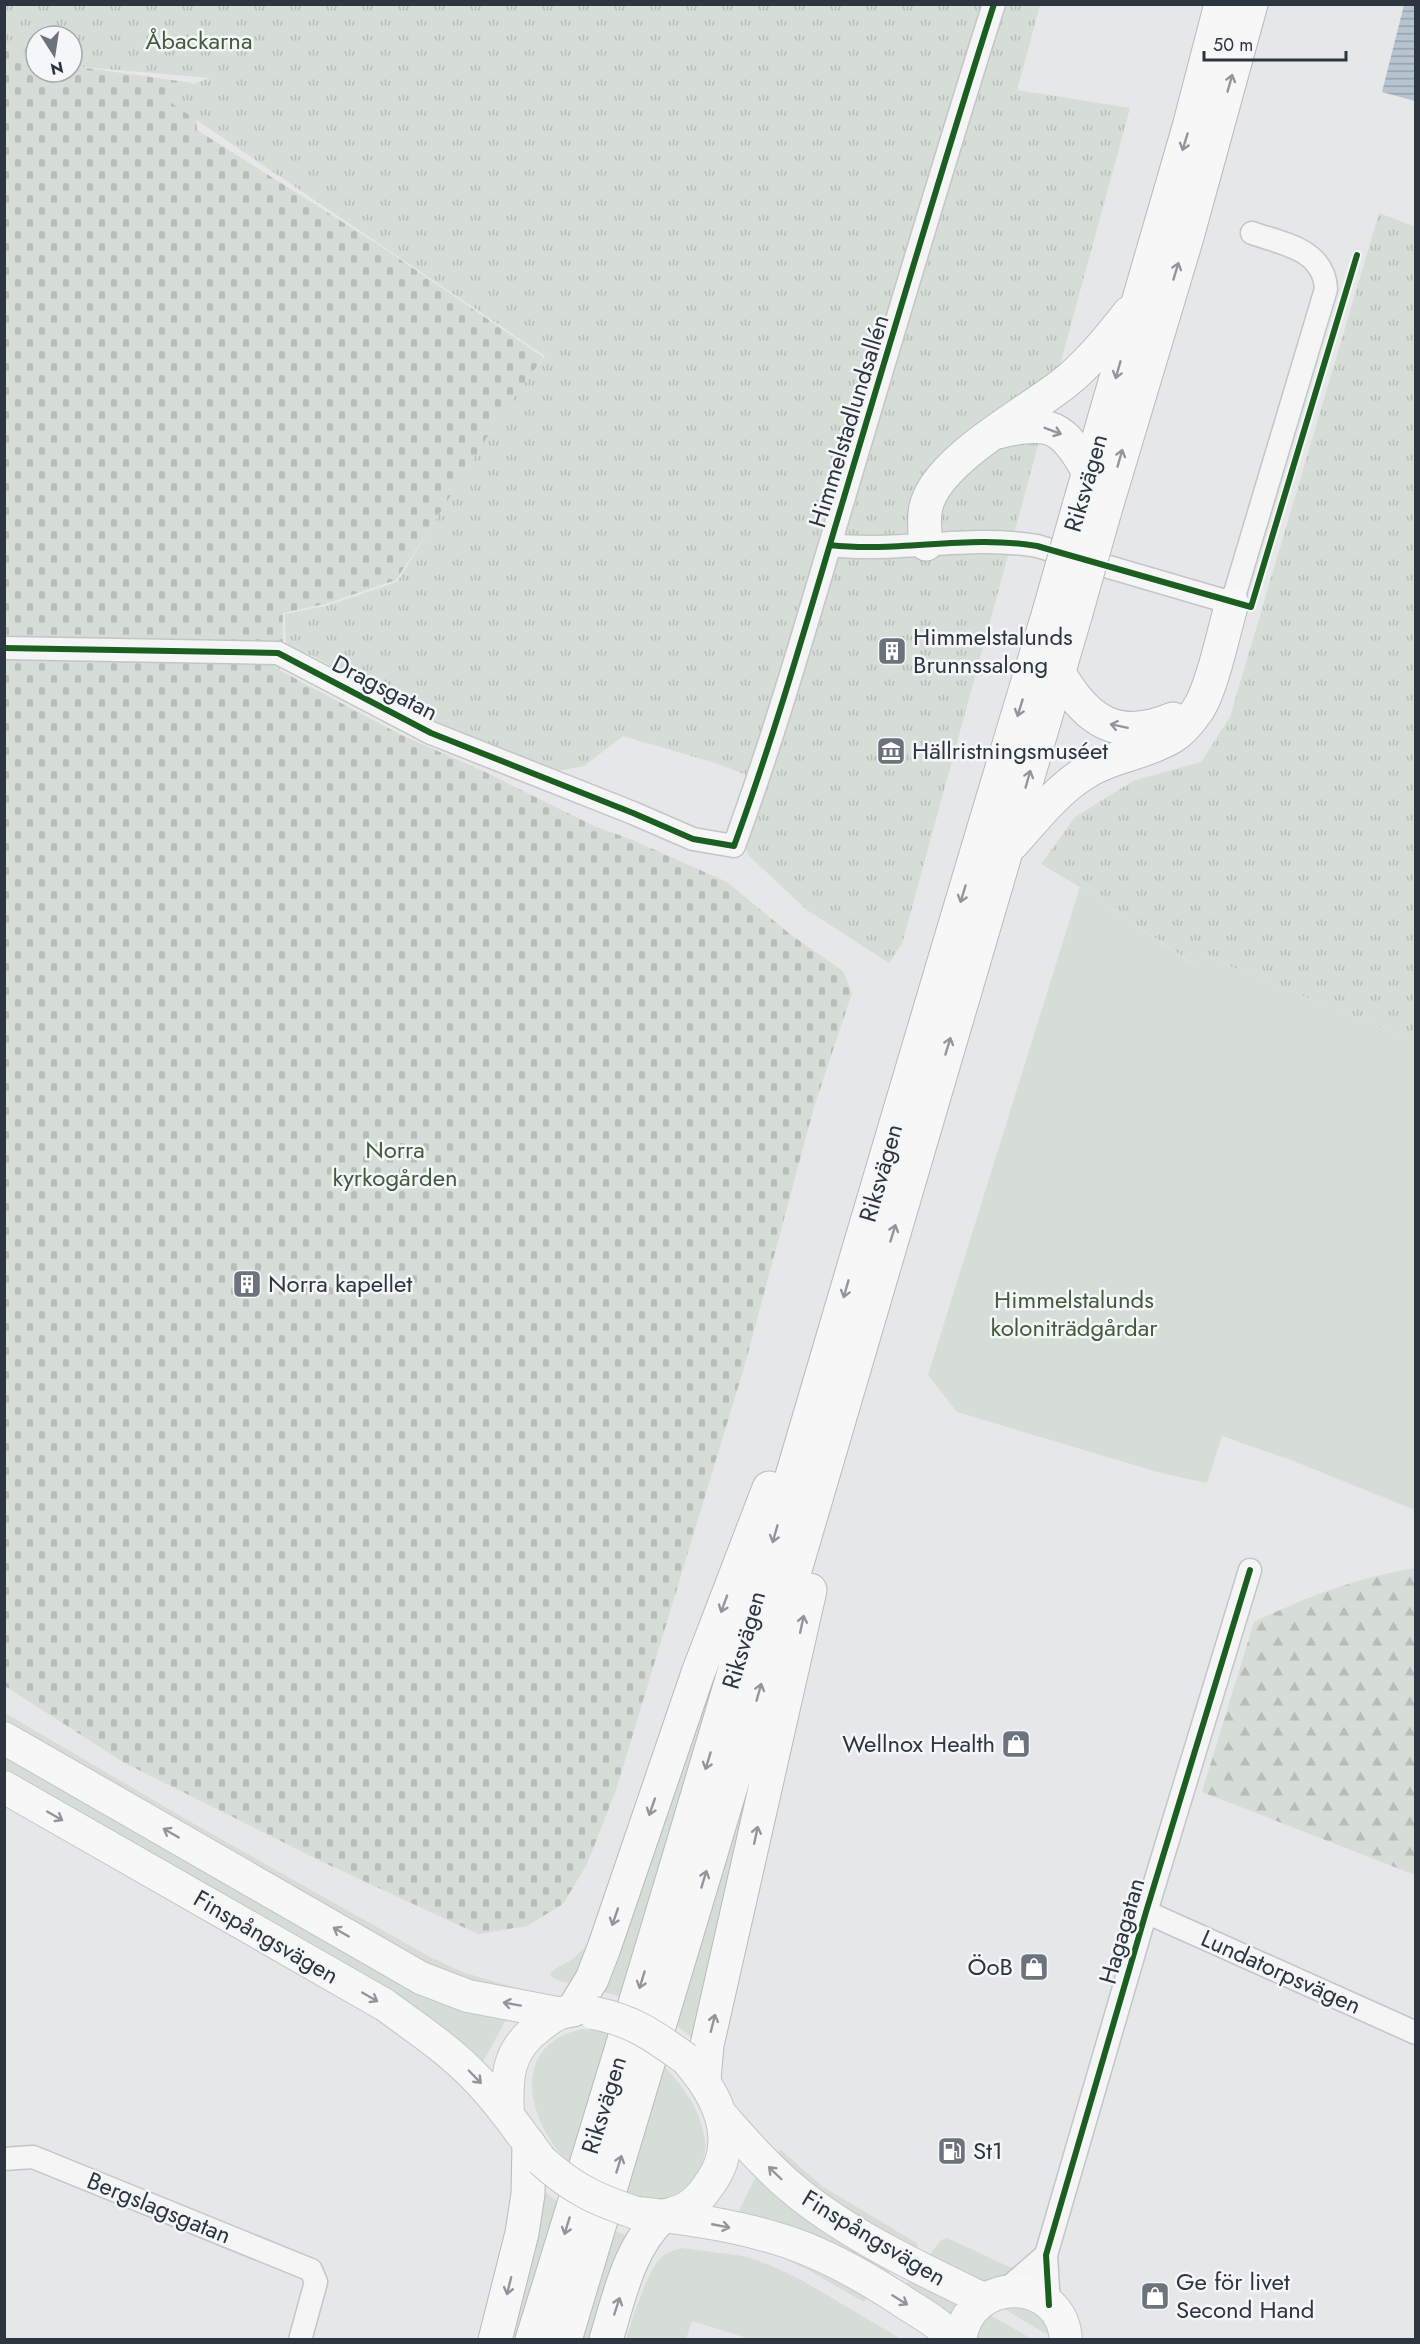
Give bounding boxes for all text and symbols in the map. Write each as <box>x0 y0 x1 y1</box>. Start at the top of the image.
park label: Åbackarna <box>145 23 253 58</box>
north arrow <box>24 24 84 84</box>
scale bar <box>1204 24 1346 62</box>
text: 50 m <box>1213 32 1253 58</box>
text: N <box>48 56 66 81</box>
one-way arrow <box>1224 74 1236 93</box>
one-way arrow <box>1179 132 1190 151</box>
one-way arrow <box>1172 262 1183 281</box>
street label: Himmelstadlundsallén <box>799 310 898 532</box>
one-way arrow <box>1112 360 1123 379</box>
one-way arrow <box>1043 426 1061 437</box>
street label: Riksvägen <box>1055 430 1116 536</box>
one-way arrow <box>1115 449 1126 468</box>
place label: Himmelstalunds Brunnssalong <box>913 619 1073 682</box>
building icon: Himmelstalunds Brunnssalong <box>876 635 908 667</box>
street label: Dragsgatan <box>326 646 444 729</box>
one-way arrow <box>1014 698 1025 717</box>
one-way arrow <box>1110 720 1129 732</box>
place label: Hällristningsmuséet <box>912 733 1108 768</box>
museum icon: Hällristningsmuséet <box>875 735 907 767</box>
one-way arrow <box>1023 769 1034 788</box>
one-way arrow <box>957 884 968 903</box>
one-way arrow <box>943 1037 954 1056</box>
street label: Riksvägen <box>850 1120 911 1226</box>
park label: Norra kyrkogården <box>332 1132 458 1195</box>
one-way arrow <box>888 1224 899 1243</box>
place label: Norra kapellet <box>268 1266 412 1301</box>
building icon: Norra kapellet <box>231 1268 263 1300</box>
one-way arrow <box>840 1279 852 1298</box>
park label: Himmelstalunds koloniträdgårdar <box>990 1282 1158 1345</box>
one-way arrow <box>769 1524 780 1543</box>
street label: Riksvägen <box>713 1587 774 1693</box>
one-way arrow <box>718 1594 729 1613</box>
one-way arrow <box>797 1615 809 1634</box>
one-way arrow <box>754 1683 765 1702</box>
place label: Wellnox Health <box>842 1726 995 1761</box>
shop icon: Wellnox Health <box>1000 1728 1032 1760</box>
one-way arrow <box>702 1751 713 1770</box>
one-way arrow <box>646 1797 657 1816</box>
one-way arrow <box>46 1810 63 1822</box>
one-way arrow <box>751 1826 762 1845</box>
one-way arrow <box>162 1827 180 1838</box>
one-way arrow <box>699 1870 710 1889</box>
street label: Hagagatan <box>1090 1874 1153 1988</box>
street label: Finspångsvägen <box>187 1881 345 1992</box>
one-way arrow <box>608 1907 619 1926</box>
street label: Lundatorpsvägen <box>1196 1921 1367 2022</box>
one-way arrow <box>333 1925 350 1937</box>
place label: ÖoB <box>968 1949 1013 1984</box>
shop icon: ÖoB <box>1018 1951 1050 1983</box>
one-way arrow <box>636 1970 647 1989</box>
one-way arrow <box>361 1991 378 2003</box>
one-way arrow <box>503 1998 523 2009</box>
one-way arrow <box>707 2013 719 2032</box>
street label: Riksvägen <box>572 2052 635 2158</box>
one-way arrow <box>467 2070 482 2085</box>
place label: St1 <box>973 2133 1003 2168</box>
fuel station icon: St1 <box>936 2135 968 2167</box>
one-way arrow <box>614 2155 625 2174</box>
street label: Bergslagsgatan <box>82 2163 236 2252</box>
one-way arrow <box>768 2166 783 2181</box>
street label: Finspångsvägen <box>796 2181 953 2294</box>
one-way arrow <box>561 2216 572 2235</box>
one-way arrow <box>711 2221 730 2232</box>
place label: Ge för livet Second Hand <box>1176 2264 1315 2327</box>
one-way arrow <box>502 2276 514 2295</box>
shop icon: Ge för livet Second Hand <box>1139 2280 1171 2312</box>
one-way arrow <box>891 2294 908 2306</box>
one-way arrow <box>612 2297 623 2316</box>

